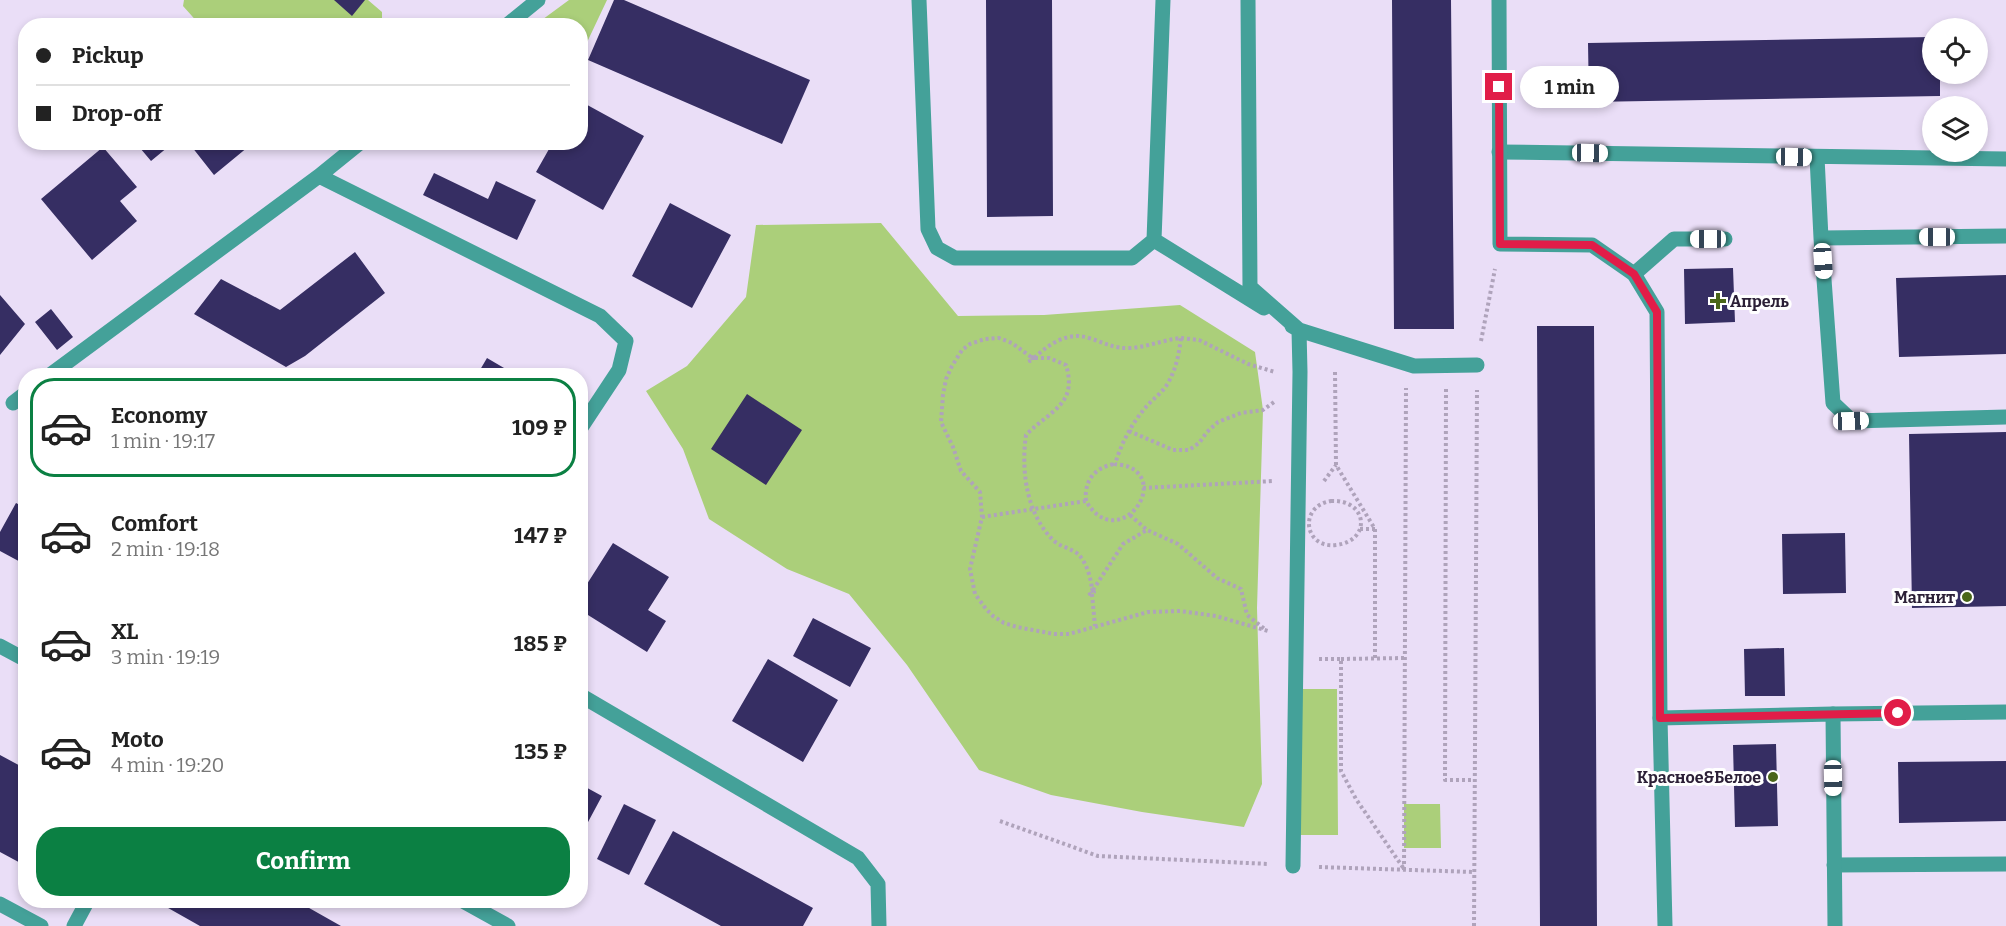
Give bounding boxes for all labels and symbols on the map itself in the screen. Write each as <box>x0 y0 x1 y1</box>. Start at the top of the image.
callout: 1 min <box>1520 66 1619 108</box>
route end <box>1485 73 1512 100</box>
car <box>1572 144 1608 162</box>
car <box>1776 148 1812 166</box>
car <box>1919 228 1955 246</box>
car <box>1690 230 1726 248</box>
car <box>1813 242 1833 280</box>
place label: Апрель <box>1730 292 1789 311</box>
marker: Апрель <box>1711 294 1725 308</box>
car <box>1833 411 1869 431</box>
place label: Магнит <box>1894 588 1955 607</box>
marker: Магнит <box>1960 590 1974 604</box>
route start <box>1884 699 1911 726</box>
car <box>1824 760 1842 796</box>
place label: Красное&Белое <box>1637 768 1761 787</box>
marker: Красное&Белое <box>1766 770 1780 784</box>

